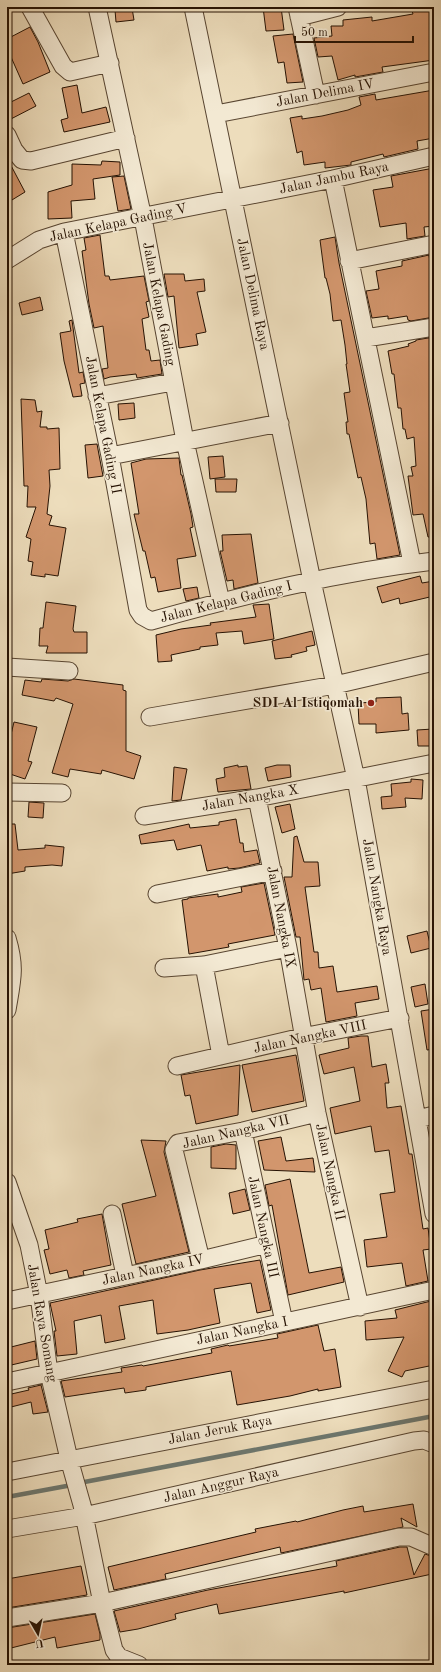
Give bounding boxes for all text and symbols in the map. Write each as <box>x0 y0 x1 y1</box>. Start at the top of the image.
scale bar <box>295 18 413 44</box>
text: 50 m <box>301 26 328 39</box>
street label: Jalan Delima IV <box>275 77 376 109</box>
street label: Jalan Jambu Raya <box>278 160 390 196</box>
street label: Jalan Kelapa Gading V <box>48 202 188 244</box>
street label: Jalan Delima Raya <box>234 237 272 351</box>
street label: Jalan Kelapa Gading <box>140 241 178 367</box>
street label: Jalan Kelapa Gading II <box>83 355 123 495</box>
street label: Jalan Kelapa Gading I <box>159 579 293 625</box>
place label: SDI Al Istiqomah <box>252 696 363 710</box>
marker: SDI Al Istiqomah <box>366 698 376 708</box>
street label: Jalan Nangka X <box>200 783 300 813</box>
street label: Jalan Nangka Raya <box>360 838 394 956</box>
street label: Jalan Nangka IX <box>264 865 298 970</box>
street label: Jalan Nangka VIII <box>252 1018 368 1056</box>
street label: Jalan Nangka VII <box>181 1113 291 1151</box>
street label: Jalan Nangka II <box>313 1122 347 1222</box>
street label: Jalan Nangka III <box>245 1175 281 1279</box>
street label: Jalan Nangka IV <box>101 1252 205 1288</box>
street label: Jalan Raya Somang <box>25 1263 59 1384</box>
street label: Jalan Nangka I <box>195 1314 289 1348</box>
street label: Jalan Jeruk Raya <box>167 1413 273 1447</box>
street label: Jalan Anggur Raya <box>162 1465 280 1505</box>
north arrow <box>18 1614 58 1654</box>
text: U <box>34 1636 45 1649</box>

